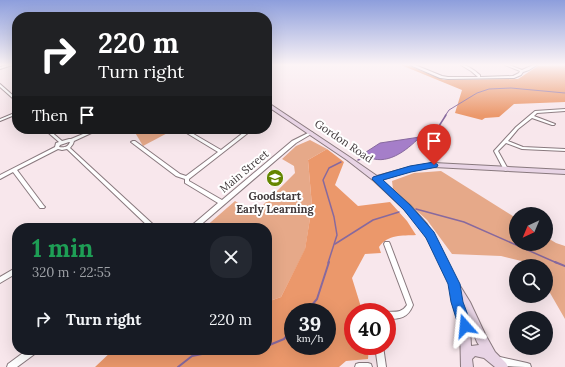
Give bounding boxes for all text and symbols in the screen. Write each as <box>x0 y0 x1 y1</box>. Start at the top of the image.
text: 220 m <box>98 25 179 61</box>
icon: right <box>32 28 84 80</box>
text: Turn right <box>98 60 184 83</box>
icon: arrive <box>76 104 98 126</box>
text: Then <box>32 106 68 125</box>
street label: Gordon Road <box>312 116 376 166</box>
pin <box>417 124 451 165</box>
icon: arrive <box>423 130 445 152</box>
street label: Main Street <box>217 146 272 196</box>
school or university icon: Goodstart Early Learning <box>265 168 285 188</box>
place label: Goodstart Early Learning <box>236 189 315 216</box>
north arrow <box>509 207 553 251</box>
map controls <box>509 207 553 355</box>
text: 1 min <box>32 233 93 264</box>
button: close <box>210 236 252 278</box>
button: search <box>509 259 553 303</box>
text: 320 m · 22:55 <box>32 264 111 281</box>
speed limit sign: 40 <box>344 303 396 355</box>
position arrow <box>444 305 486 347</box>
icon: right <box>32 308 54 330</box>
text: Turn right <box>66 310 142 329</box>
text: 220 m <box>209 310 252 329</box>
text: 39 <box>299 311 321 336</box>
button: layers <box>509 311 553 355</box>
text: km/h <box>296 332 324 345</box>

